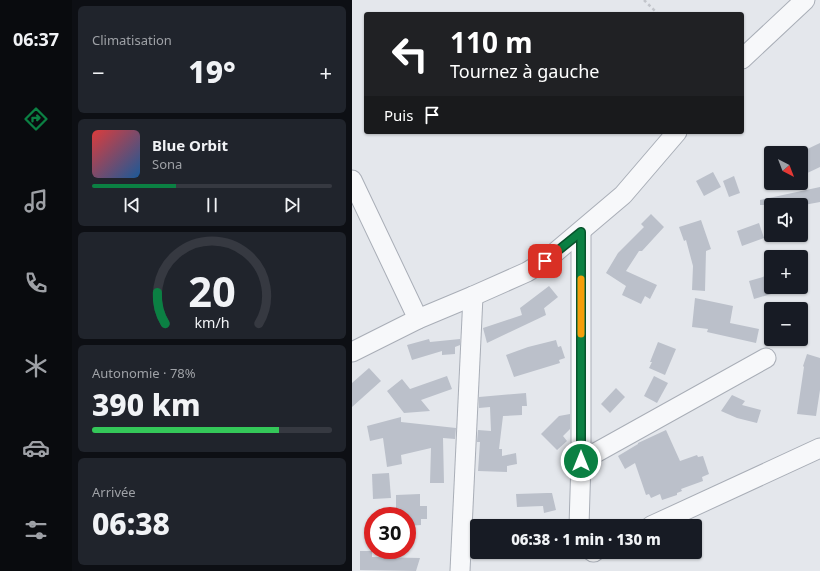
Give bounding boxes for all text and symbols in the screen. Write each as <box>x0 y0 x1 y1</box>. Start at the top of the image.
text: 110 m <box>450 23 533 61</box>
text: 06:37 <box>13 27 59 51</box>
icon: left <box>384 28 436 80</box>
text: Climatisation <box>92 31 172 49</box>
text: 19° <box>188 51 236 92</box>
text: − <box>92 57 105 87</box>
text: + <box>319 57 332 87</box>
text: Tournez à gauche <box>450 59 599 83</box>
icon: arrive <box>421 104 443 126</box>
icon: directions <box>22 105 50 133</box>
text: Puis <box>384 105 413 125</box>
text: Blue Orbit <box>152 135 228 155</box>
north arrow <box>764 146 808 190</box>
map controls <box>764 146 808 346</box>
text: Sona <box>152 155 182 173</box>
icon: music <box>22 187 50 215</box>
icon: previous <box>121 194 143 216</box>
icon: pause <box>201 194 223 216</box>
icon: next <box>281 194 303 216</box>
button: sound <box>764 198 808 242</box>
pin <box>528 244 562 278</box>
icon: arrive <box>534 250 556 272</box>
button: + <box>764 250 808 294</box>
text: 20 <box>188 262 236 318</box>
icon: phone <box>22 269 50 297</box>
button: − <box>764 302 808 346</box>
text: km/h <box>194 312 230 331</box>
icon: climate <box>22 352 50 380</box>
text: Autonomie · 78% <box>92 364 196 382</box>
text: 390 km <box>92 384 201 425</box>
icon: car <box>22 434 50 462</box>
position arrow <box>560 440 602 482</box>
text: Arrivée <box>92 483 136 501</box>
text: 06:38 <box>92 503 170 544</box>
speed limit sign: 30 <box>364 507 416 559</box>
icon: filters <box>22 516 50 544</box>
text: 06:38 · 1 min · 130 m <box>511 529 661 549</box>

